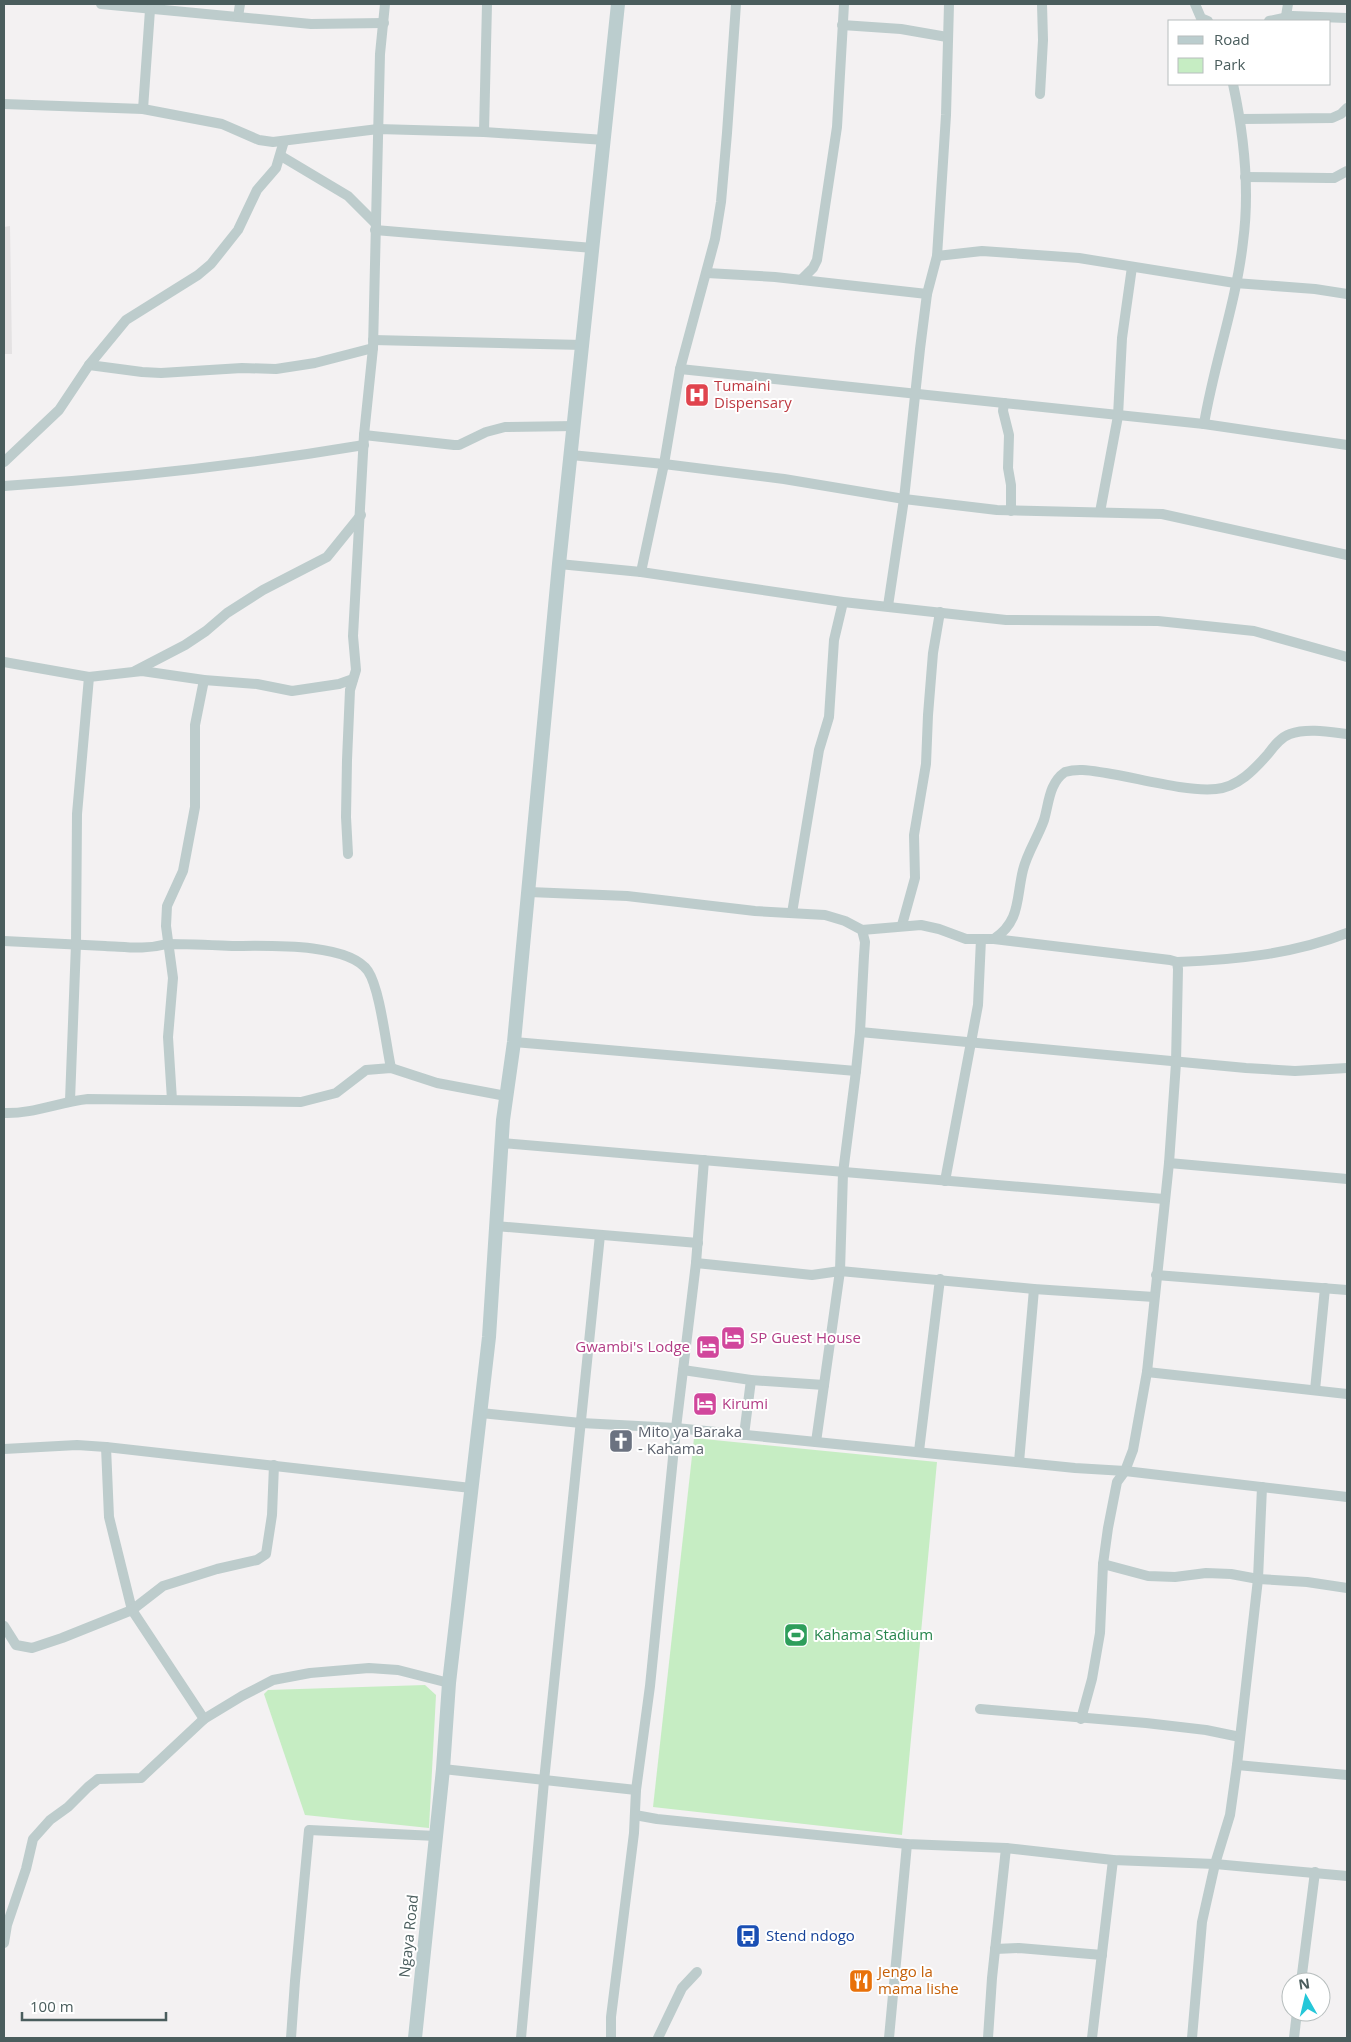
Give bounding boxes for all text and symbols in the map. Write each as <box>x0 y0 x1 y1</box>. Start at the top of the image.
legend <box>1168 20 1331 85</box>
text: Road <box>1214 29 1250 49</box>
text: Park <box>1214 54 1245 74</box>
place label: Tumaini Dispensary <box>714 375 792 412</box>
hospital icon: Tumaini Dispensary <box>684 382 710 408</box>
hotel icon: SP Guest House <box>720 1325 746 1351</box>
place label: SP Guest House <box>750 1327 861 1347</box>
hotel icon: Gwambi's Lodge <box>695 1334 721 1360</box>
place label: Gwambi's Lodge <box>575 1336 690 1356</box>
hotel icon: Kirumi <box>692 1391 718 1417</box>
place label: Kirumi <box>722 1393 768 1413</box>
place label: Mito ya Baraka - Kahama <box>638 1421 742 1458</box>
church icon: Mito ya Baraka - Kahama <box>608 1428 634 1454</box>
sports icon: Kahama Stadium <box>783 1622 809 1648</box>
place label: Kahama Stadium <box>814 1624 933 1644</box>
street label: Ngaya Road <box>394 1893 422 1978</box>
bus stop icon: Stend ndogo <box>735 1923 761 1949</box>
place label: Stend ndogo <box>766 1925 855 1945</box>
place label: Jengo la mama lishe <box>876 1961 959 1998</box>
restaurant icon: Jengo la mama lishe <box>848 1968 874 1994</box>
north arrow <box>1281 1972 1331 2022</box>
text: N <box>1297 1973 1311 1994</box>
scale bar <box>22 1990 166 2022</box>
text: 100 m <box>30 1996 74 2016</box>

